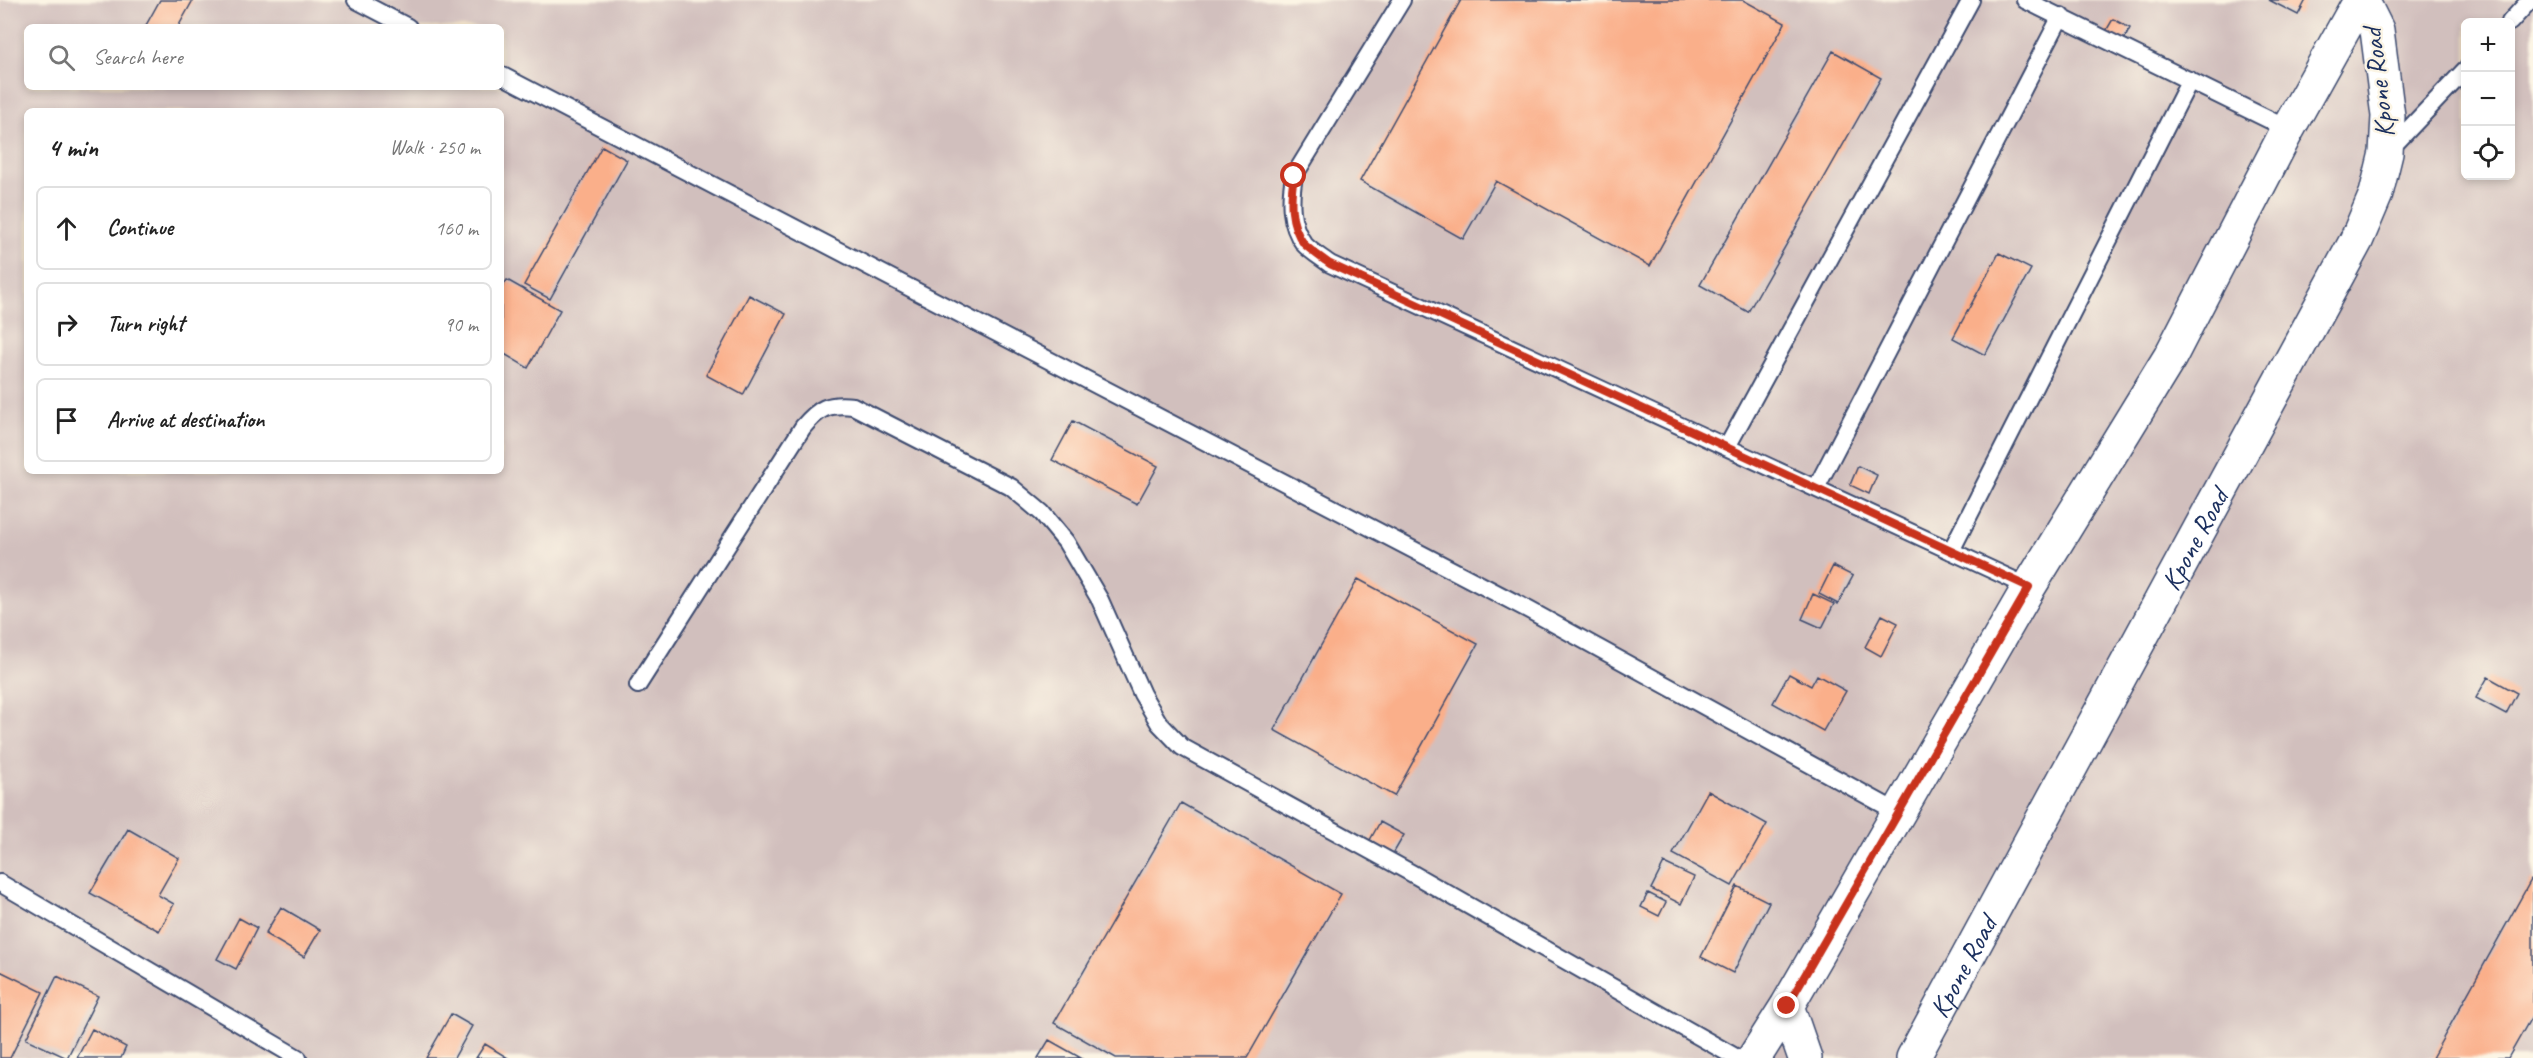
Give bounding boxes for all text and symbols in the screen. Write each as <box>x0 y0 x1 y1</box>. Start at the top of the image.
map controls <box>2461 18 2515 180</box>
button: + <box>2461 18 2515 72</box>
street label: Kpone Road <box>2353 22 2402 140</box>
search box <box>24 24 504 90</box>
icon: search <box>45 41 78 74</box>
text: Search here <box>93 43 183 71</box>
button: − <box>2461 72 2515 126</box>
button: locate <box>2461 126 2515 180</box>
text: 4 min <box>48 131 98 164</box>
text: Walk · 250 m <box>390 135 480 160</box>
route start <box>1280 162 1306 188</box>
icon: ahead <box>50 212 83 245</box>
text: Continue <box>107 214 173 242</box>
text: 160 m <box>435 216 478 241</box>
icon: right <box>50 308 83 341</box>
text: Turn right <box>107 310 184 338</box>
text: 90 m <box>444 312 478 337</box>
icon: arrive <box>50 404 83 437</box>
text: Arrive at destination <box>107 406 264 434</box>
street label: Kpone Road <box>2153 479 2238 596</box>
street label: Kpone Road <box>1921 906 2006 1023</box>
route end <box>1773 992 1799 1018</box>

